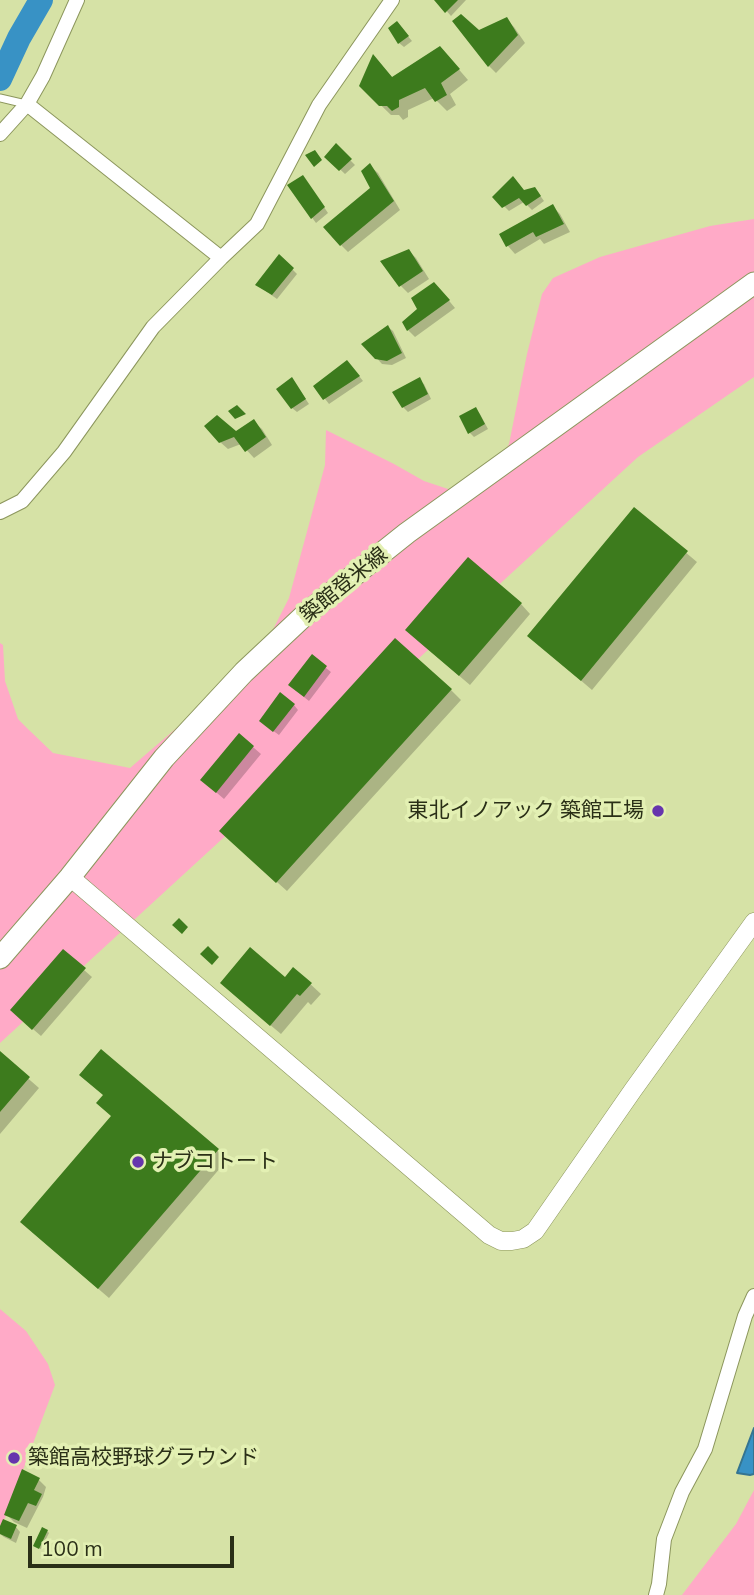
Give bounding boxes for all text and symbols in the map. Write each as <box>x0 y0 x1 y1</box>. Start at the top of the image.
street label: 築館登米線 <box>295 542 393 628</box>
place label: 東北イノアック 築館工場 <box>408 798 644 824</box>
marker: 東北イノアック 築館工場 <box>650 803 666 819</box>
place label: ナブコトート <box>152 1149 278 1175</box>
marker: ナブコトート <box>130 1154 146 1170</box>
place label: 築館高校野球グラウンド <box>28 1445 259 1471</box>
marker: 築館高校野球グラウンド <box>6 1450 22 1466</box>
scale bar <box>32 1522 238 1566</box>
text: 100 m <box>41 1535 103 1561</box>

